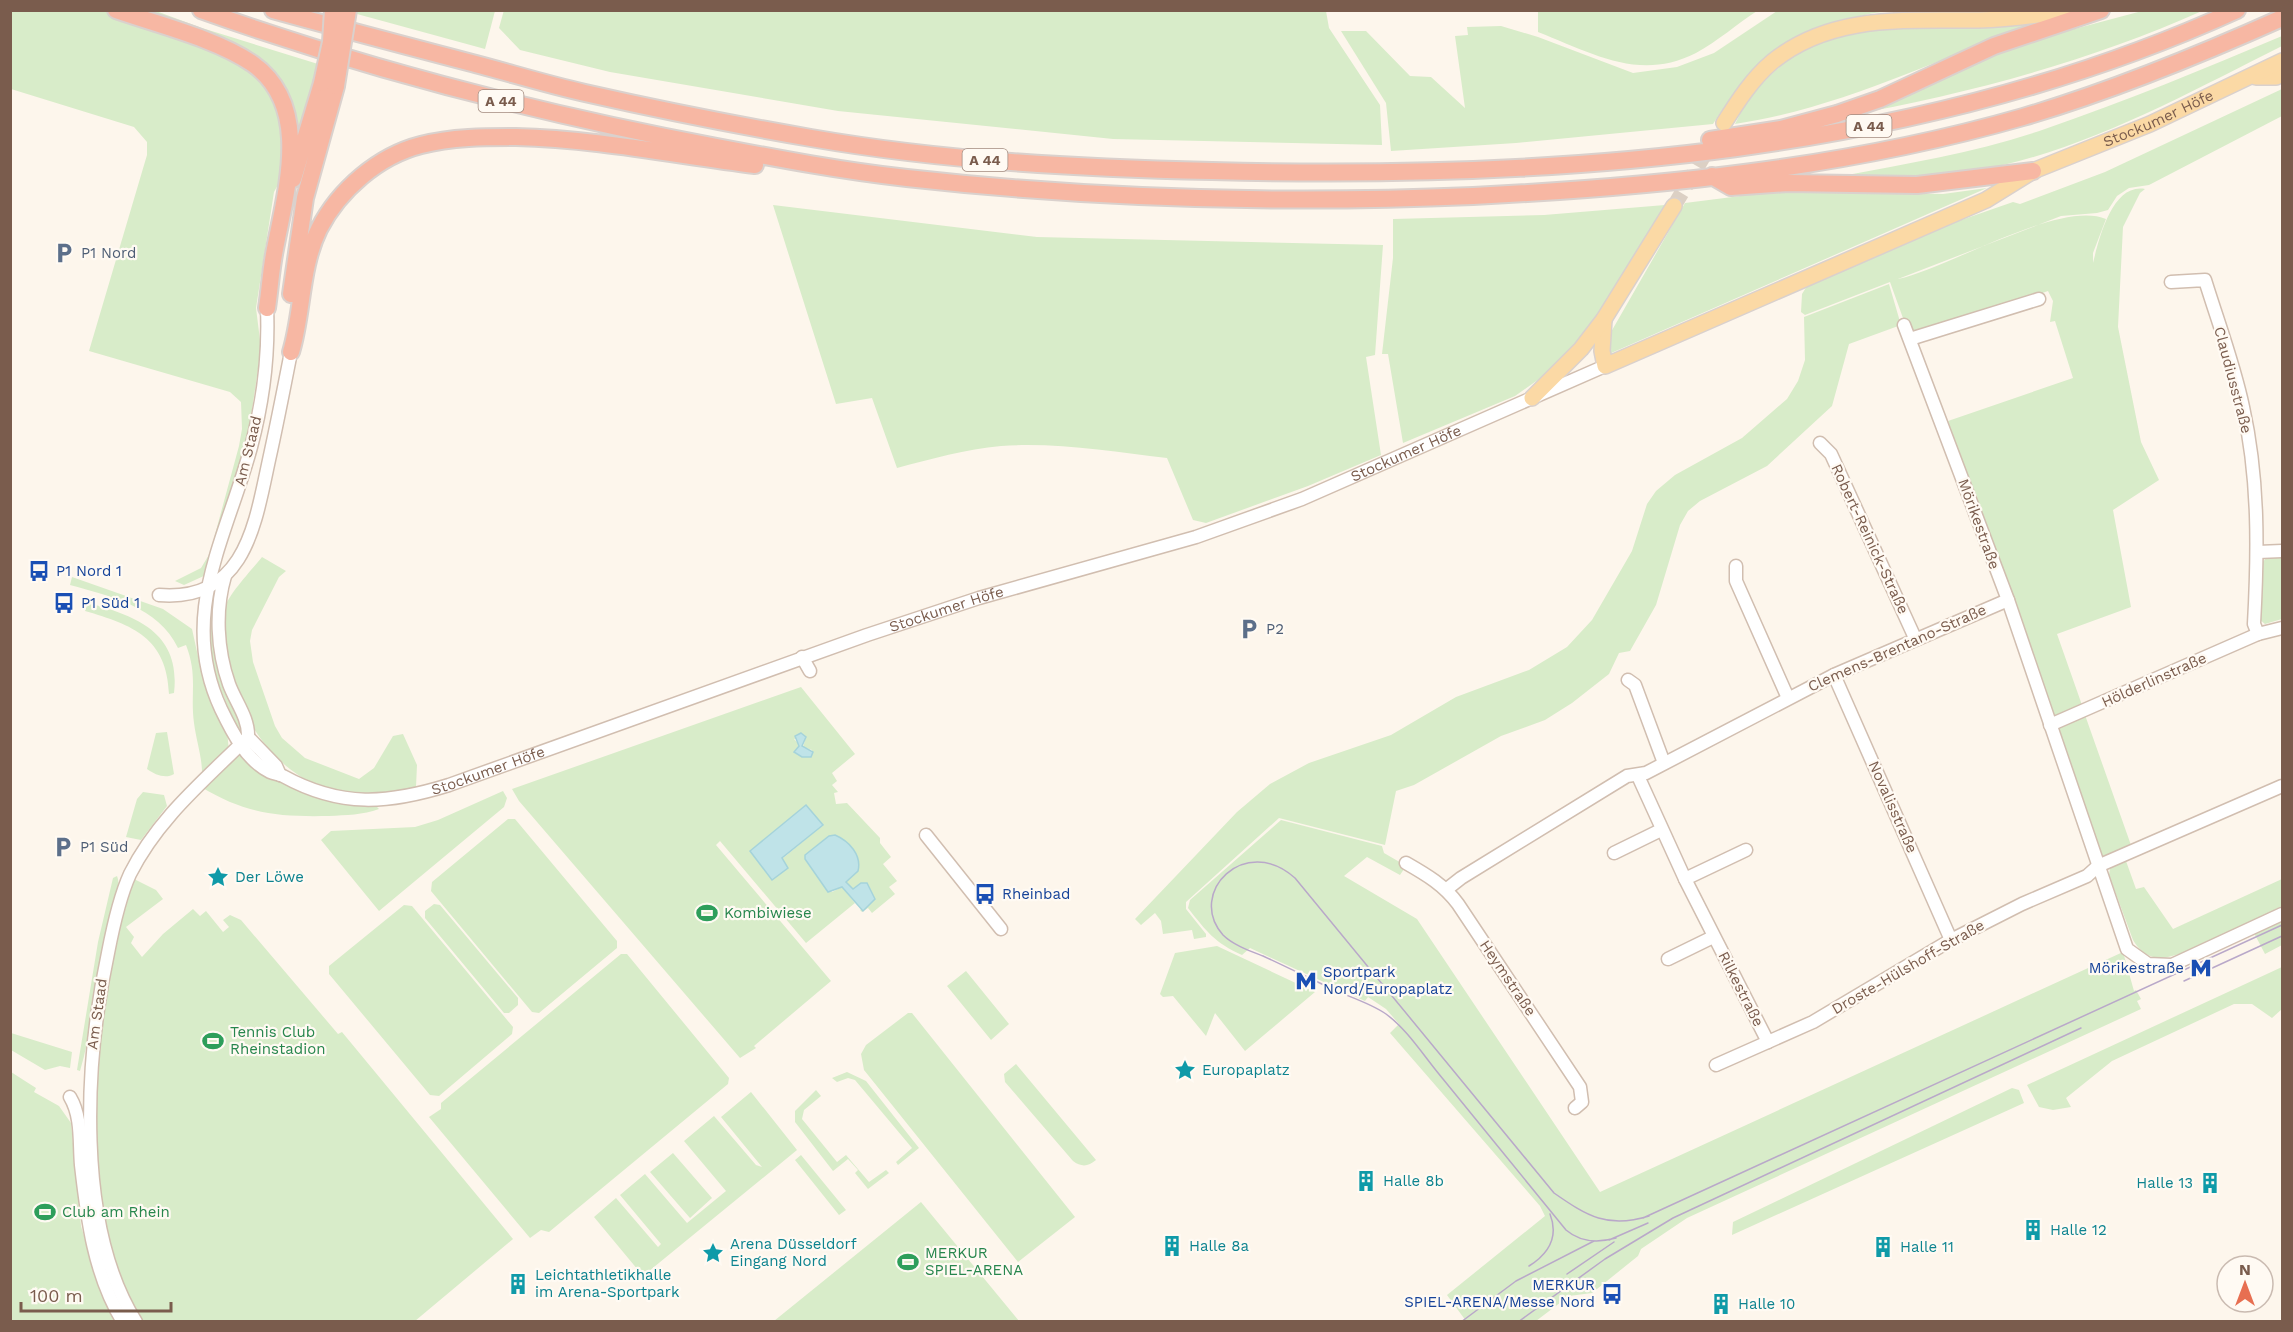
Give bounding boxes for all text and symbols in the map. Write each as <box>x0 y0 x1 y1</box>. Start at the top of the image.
street label: Stockumer Höfe <box>2100 86 2216 151</box>
road number: A 44 <box>478 90 524 112</box>
road number: A 44 <box>1846 115 1892 137</box>
road number: A 44 <box>962 149 1008 171</box>
parking icon: P1 Nord <box>52 241 76 265</box>
place label: P1 Nord <box>81 244 136 262</box>
street label: Claudiusstraße <box>2210 325 2256 435</box>
street label: Am Staad <box>231 414 265 488</box>
street label: Stockumer Höfe <box>1348 421 1464 486</box>
street label: Robert-Reinick-Straße <box>1827 461 1913 617</box>
street label: Mörikestraße <box>1954 476 2004 572</box>
bus stop icon: P1 Nord 1 <box>27 559 51 583</box>
place label: P1 Nord 1 <box>56 562 122 580</box>
street label: Stockumer Höfe <box>887 583 1006 636</box>
bus stop icon: P1 Süd 1 <box>52 591 76 615</box>
place label: P1 Süd 1 <box>81 594 140 612</box>
street label: Clemens-Brentano-Straße <box>1805 600 1989 696</box>
parking icon: P2 <box>1237 617 1261 641</box>
place label: P2 <box>1266 620 1284 638</box>
street label: Hölderlinstraße <box>2099 649 2209 711</box>
street label: Stockumer Höfe <box>429 742 547 799</box>
street label: Novalisstraße <box>1865 758 1921 856</box>
parking icon: P1 Süd <box>51 835 75 859</box>
place label: P1 Süd <box>80 838 128 856</box>
place icon: Der Löwe <box>206 865 230 889</box>
place label: Der Löwe <box>235 868 304 886</box>
bus stop icon: Rheinbad <box>973 882 997 906</box>
place label: Rheinbad <box>1002 885 1070 903</box>
sports icon: Kombiwiese <box>695 901 719 925</box>
place label: Kombiwiese <box>724 904 812 922</box>
street label: Droste-Hülshoff-Straße <box>1828 916 1988 1018</box>
street label: Heymstraße <box>1476 937 1540 1019</box>
street label: Rilkestraße <box>1714 948 1768 1030</box>
metro station icon: Mörikestraße <box>2189 956 2213 980</box>
place label: Mörikestraße <box>2089 959 2184 977</box>
place label: Sportpark Nord/Europaplatz <box>1323 963 1453 998</box>
metro station icon: Sportpark Nord/Europaplatz <box>1294 969 1318 993</box>
street label: Am Staad <box>83 977 111 1051</box>
place label: Tennis Club Rheinstadion <box>230 1023 325 1058</box>
sports icon: Tennis Club Rheinstadion <box>201 1029 225 1053</box>
place icon: Europaplatz <box>1173 1058 1197 1082</box>
place label: Europaplatz <box>1202 1061 1290 1079</box>
building icon: Halle 8b <box>1354 1169 1378 1193</box>
building icon: Halle 13 <box>2198 1171 2222 1195</box>
place label: Halle 8b <box>1383 1172 1444 1190</box>
place label: Halle 13 <box>2136 1174 2193 1192</box>
sports icon: Club am Rhein <box>33 1200 57 1224</box>
place label: Club am Rhein <box>62 1203 170 1221</box>
building icon: Halle 12 <box>2021 1218 2045 1242</box>
place label: Halle 12 <box>2050 1221 2107 1239</box>
building icon: Halle 8a <box>1160 1234 1184 1258</box>
place label: Arena Düsseldorf Eingang Nord <box>730 1235 857 1270</box>
building icon: Halle 11 <box>1871 1235 1895 1259</box>
place label: Halle 8a <box>1189 1237 1250 1255</box>
place label: Halle 11 <box>1900 1238 1954 1256</box>
place icon: Arena Düsseldorf Eingang Nord <box>701 1241 725 1265</box>
place label: MERKUR SPIEL-ARENA <box>925 1244 1023 1279</box>
sports icon: MERKUR SPIEL-ARENA <box>896 1250 920 1274</box>
north arrow <box>2215 1254 2275 1314</box>
text: N <box>2239 1260 2251 1279</box>
place label: Leichtathletikhalle im Arena-Sportpark <box>535 1266 680 1301</box>
building icon: Leichtathletikhalle im Arena-Sportpark <box>506 1272 530 1296</box>
scale bar <box>21 1275 171 1313</box>
place label: MERKUR SPIEL-ARENA/Messe Nord <box>1404 1276 1595 1311</box>
bus stop icon: MERKUR SPIEL-ARENA/Messe Nord <box>1600 1282 1624 1306</box>
text: 100 m <box>30 1285 83 1306</box>
building icon: Halle 10 <box>1709 1292 1733 1316</box>
place label: Halle 10 <box>1738 1295 1795 1313</box>

